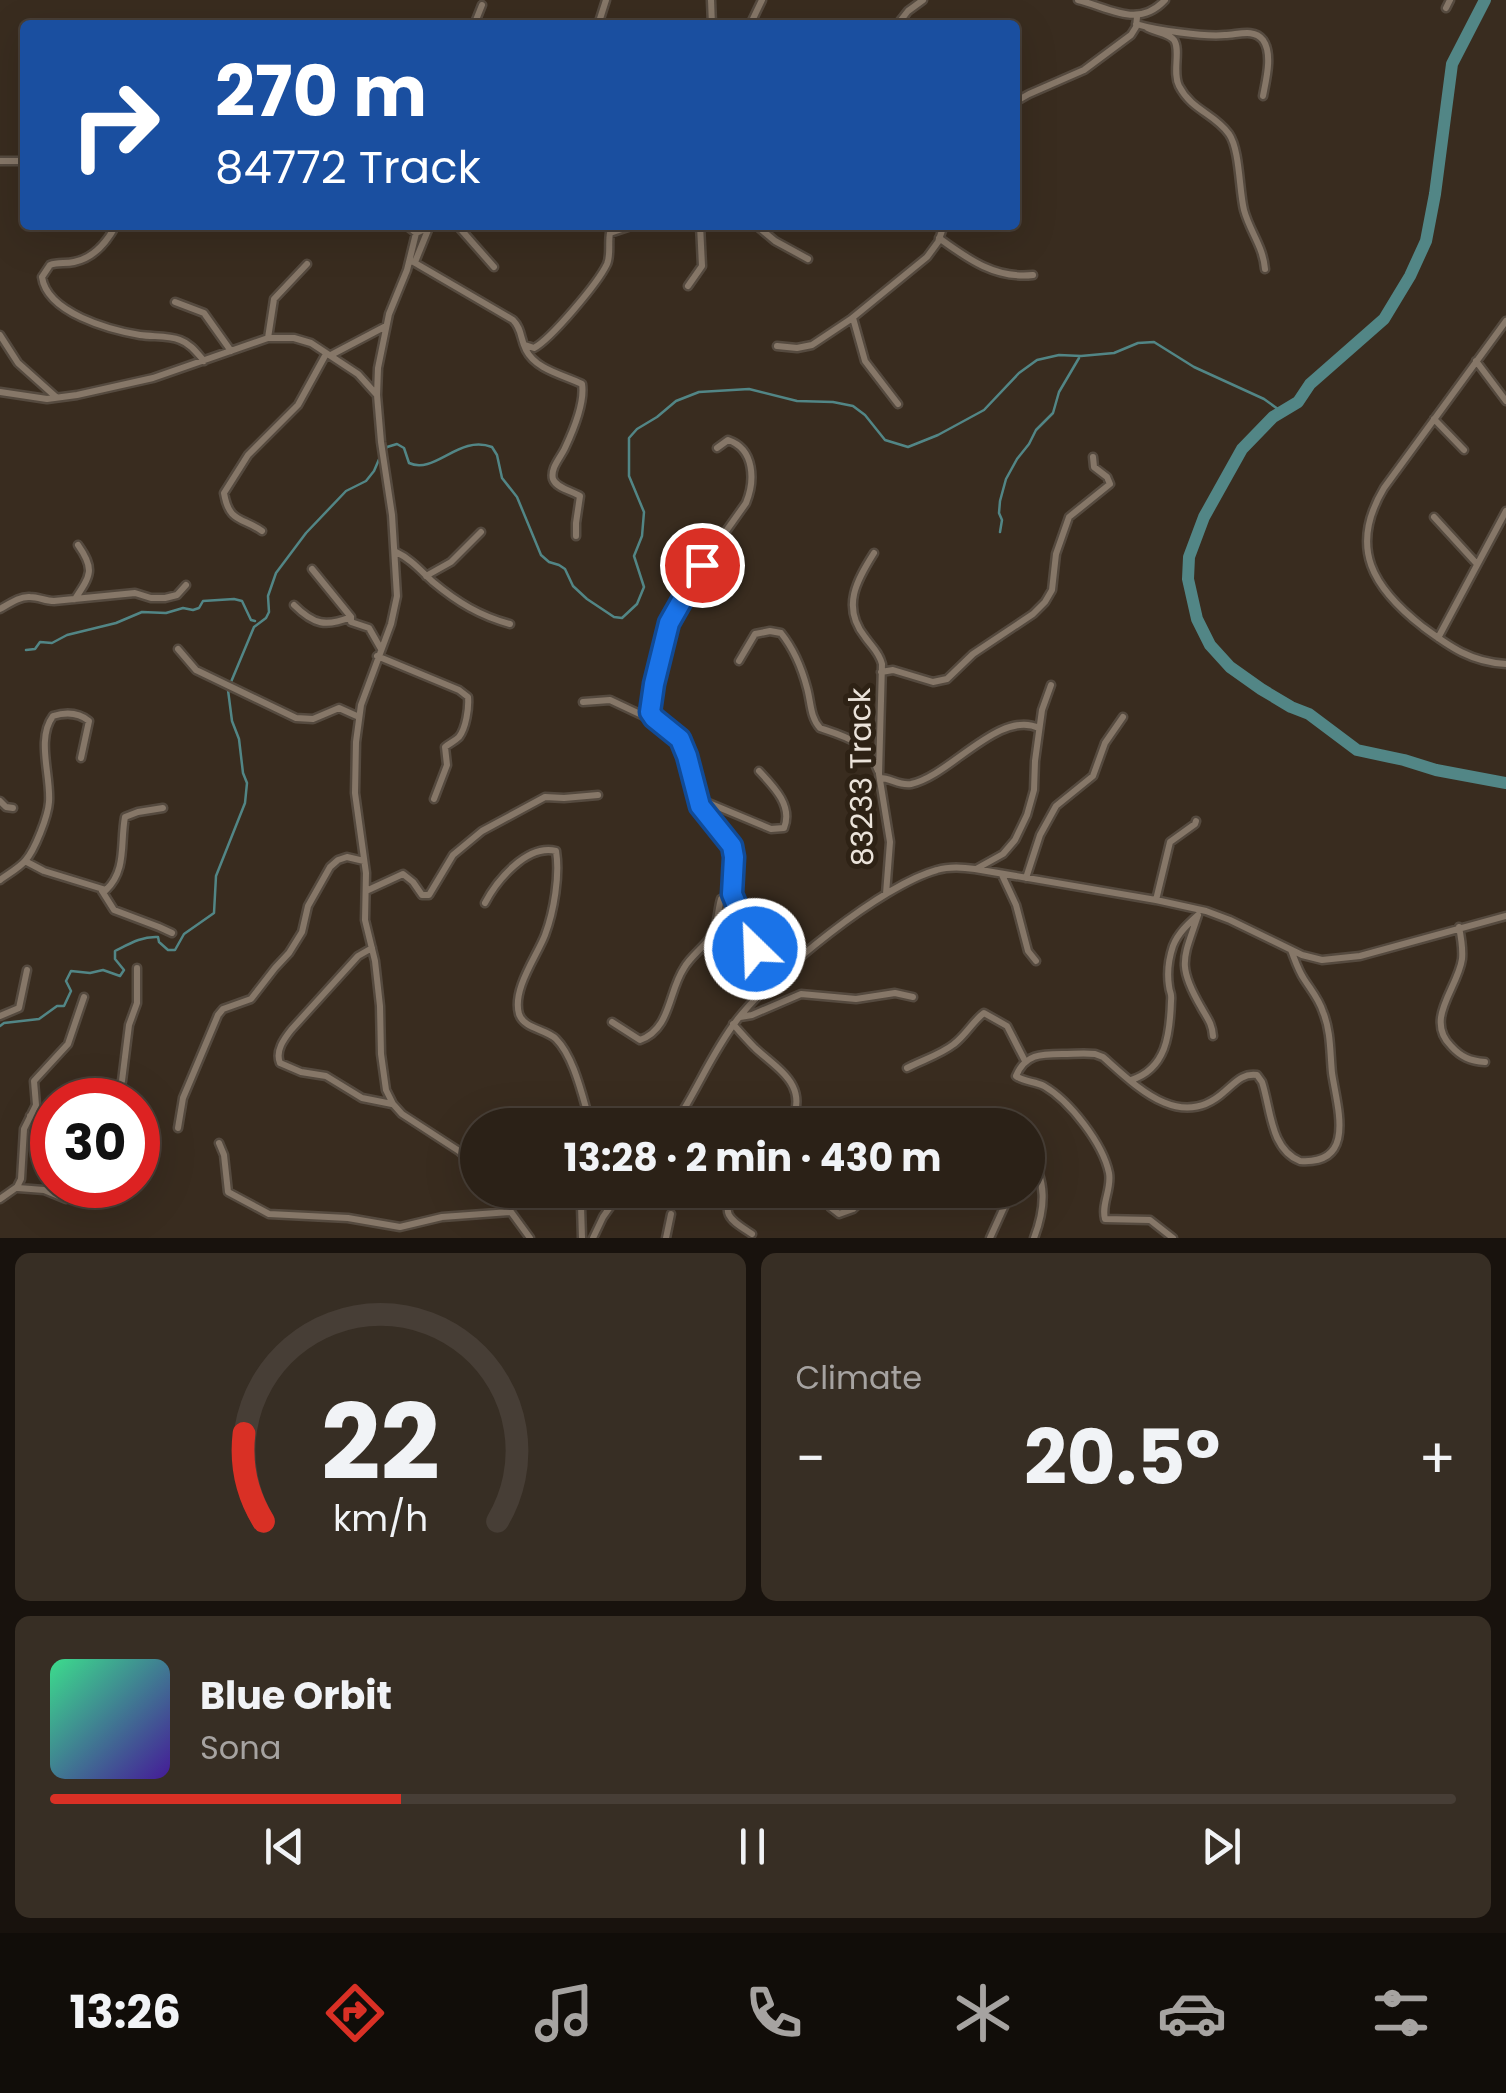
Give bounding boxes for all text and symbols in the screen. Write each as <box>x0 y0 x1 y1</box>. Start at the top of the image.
text: 270 m <box>215 42 427 141</box>
icon: right <box>50 60 180 190</box>
text: 84772 Track <box>215 136 481 199</box>
pin <box>660 523 745 608</box>
icon: arrive <box>675 538 730 593</box>
street label: 83233 Track <box>838 687 884 867</box>
position arrow <box>703 897 807 1001</box>
speed limit sign: 30 <box>30 1078 160 1208</box>
text: 13:28 · 2 min · 430 m <box>564 1131 941 1184</box>
text: Climate <box>796 1355 922 1400</box>
text: 22 <box>321 1370 440 1515</box>
text: 20.5° <box>1024 1405 1220 1510</box>
text: − <box>796 1420 826 1497</box>
text: + <box>1418 1420 1456 1497</box>
text: km/h <box>333 1493 428 1544</box>
text: Blue Orbit <box>200 1669 392 1722</box>
text: Sona <box>200 1725 281 1770</box>
icon: previous <box>257 1819 312 1874</box>
icon: pause <box>725 1819 780 1874</box>
icon: next <box>1194 1819 1249 1874</box>
icon: directions <box>320 1978 390 2048</box>
icon: music <box>529 1978 599 2048</box>
icon: phone <box>739 1978 809 2048</box>
icon: climate <box>948 1978 1018 2048</box>
icon: car <box>1157 1978 1227 2048</box>
icon: filters <box>1366 1978 1436 2048</box>
text: 13:26 <box>70 1981 181 2044</box>

